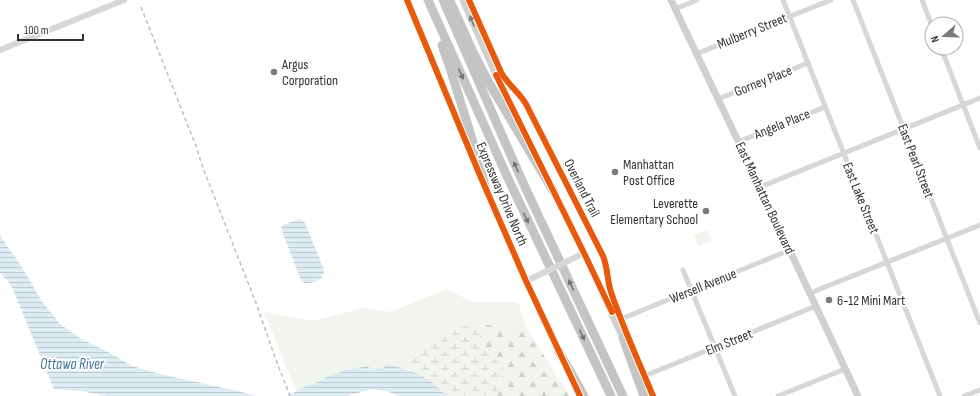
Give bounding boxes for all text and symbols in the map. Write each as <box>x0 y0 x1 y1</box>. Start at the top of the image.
street label: Mulberry Street <box>715 9 789 53</box>
one-way arrow <box>469 15 475 26</box>
scale bar <box>18 16 83 42</box>
north arrow <box>924 16 964 56</box>
text: 100 m <box>24 23 49 38</box>
text: N <box>928 34 942 44</box>
place label: Argus Corporation <box>281 56 338 89</box>
street label: Gorney Place <box>732 62 794 100</box>
marker: Argus Corporation <box>269 67 279 77</box>
one-way arrow <box>458 68 464 80</box>
street label: Angela Place <box>751 105 812 143</box>
street label: East Pearl Street <box>894 122 938 200</box>
street label: East Manhattan Boulevard <box>732 139 799 257</box>
street label: Expressway Drive North <box>473 140 531 248</box>
street label: Overland Trail <box>560 156 604 220</box>
place label: Manhattan Post Office <box>623 156 675 189</box>
street label: East Lake Street <box>839 160 883 236</box>
one-way arrow <box>513 161 519 173</box>
marker: Manhattan Post Office <box>610 167 620 177</box>
place label: Leverette Elementary School <box>610 195 698 228</box>
marker: Leverette Elementary School <box>701 206 711 216</box>
one-way arrow <box>523 212 529 223</box>
street label: Wersell Avenue <box>667 265 739 307</box>
one-way arrow <box>568 279 574 290</box>
place label: 6-12 Mini Mart <box>837 292 905 309</box>
marker: 6-12 Mini Mart <box>824 295 834 305</box>
street label: Elm Street <box>703 325 755 359</box>
one-way arrow <box>579 330 585 341</box>
water label: Ottawa River <box>40 355 105 374</box>

